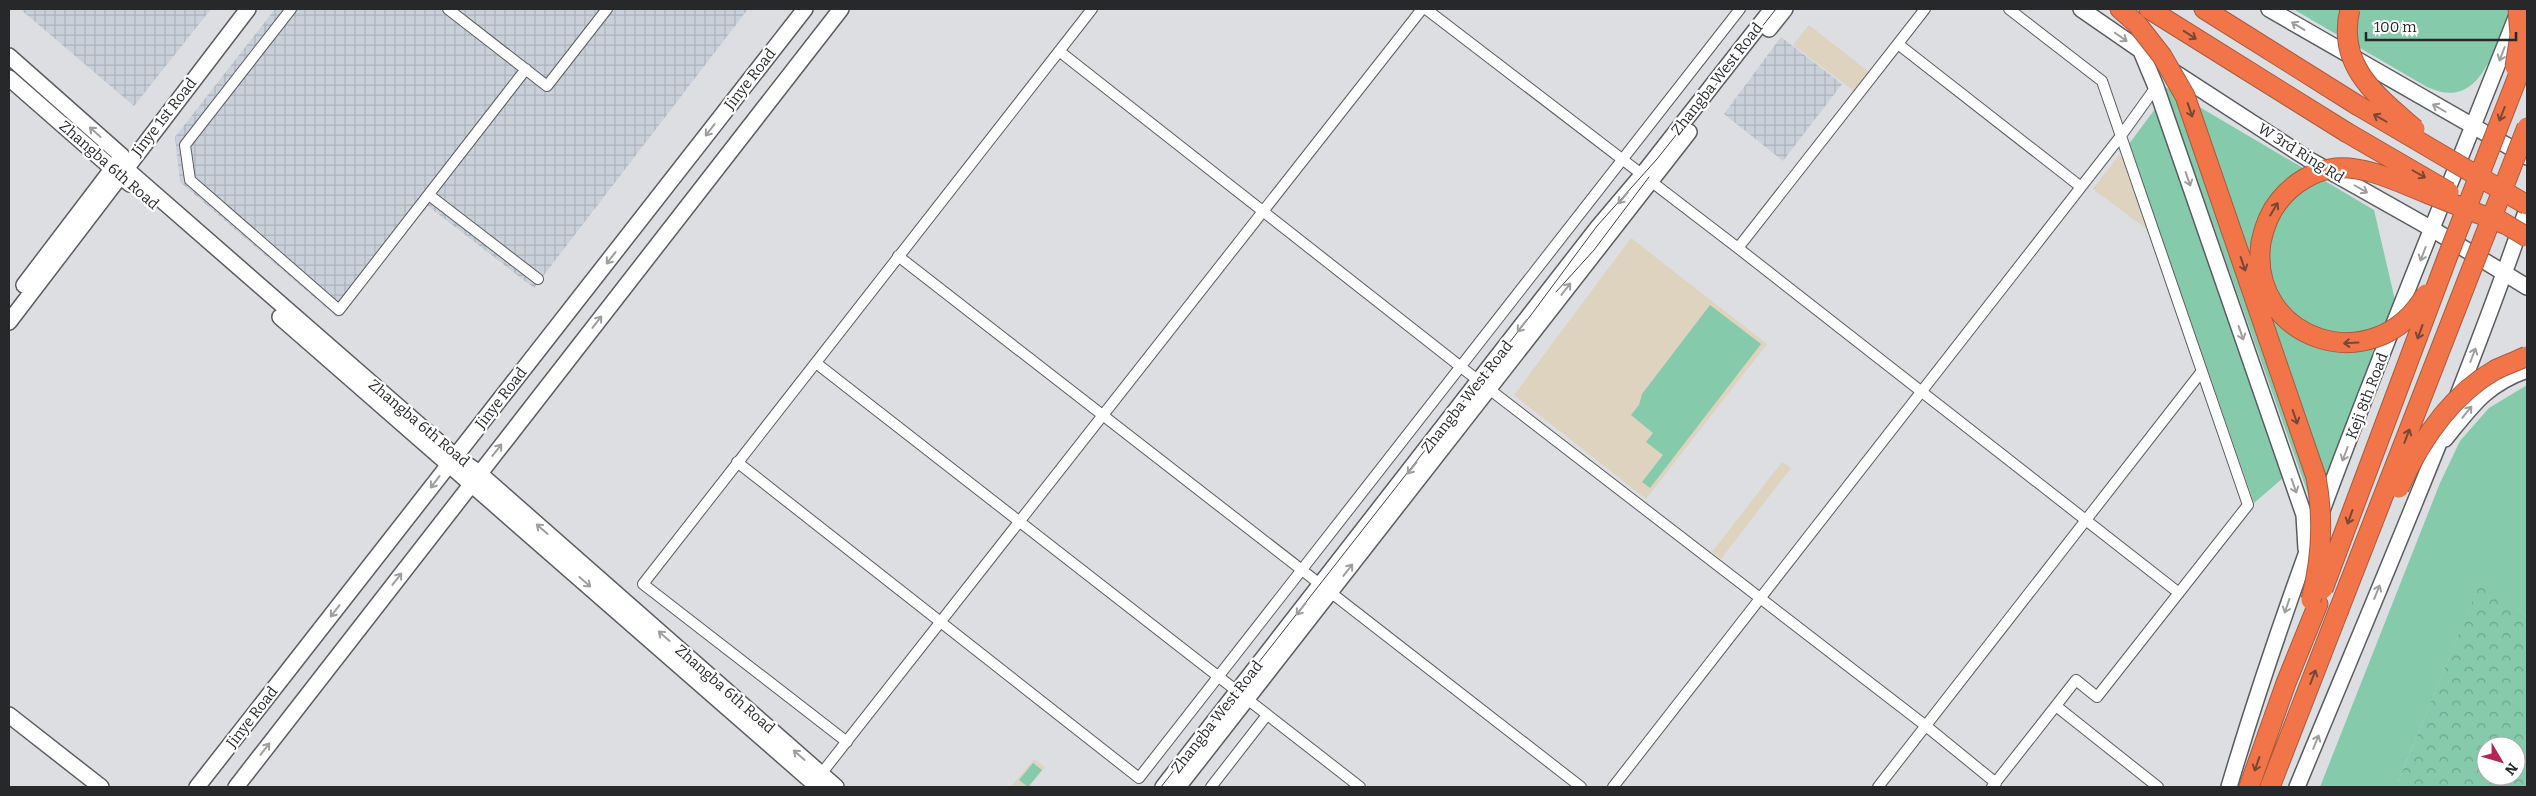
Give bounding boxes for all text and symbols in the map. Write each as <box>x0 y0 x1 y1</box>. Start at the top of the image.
scale bar <box>2366 10 2516 42</box>
text: 100 m <box>2374 18 2417 36</box>
street label: Zhangba West Road <box>1668 19 1767 139</box>
one-way arrow <box>2291 21 2306 31</box>
one-way arrow <box>2183 30 2197 40</box>
one-way arrow <box>2114 32 2128 42</box>
street label: Jinye Road <box>720 45 779 114</box>
one-way arrow <box>2497 46 2506 61</box>
street label: Jinye 1st Road <box>127 74 200 160</box>
one-way arrow <box>2186 102 2195 117</box>
one-way arrow <box>2432 102 2446 112</box>
one-way arrow <box>2497 106 2507 121</box>
one-way arrow <box>2372 113 2387 123</box>
street label: Zhangba 6th Road <box>56 117 163 213</box>
street label: W 3rd Ring Rd <box>2255 119 2348 187</box>
one-way arrow <box>705 123 716 136</box>
one-way arrow <box>89 126 102 138</box>
one-way arrow <box>2411 169 2426 179</box>
one-way arrow <box>2184 171 2193 186</box>
one-way arrow <box>2354 185 2368 195</box>
one-way arrow <box>1617 191 1628 204</box>
one-way arrow <box>2269 203 2279 217</box>
one-way arrow <box>2417 246 2427 261</box>
one-way arrow <box>605 251 616 264</box>
one-way arrow <box>2239 255 2248 271</box>
one-way arrow <box>1561 283 1572 296</box>
one-way arrow <box>591 316 602 329</box>
one-way arrow <box>1517 319 1528 332</box>
one-way arrow <box>2415 323 2424 339</box>
one-way arrow <box>2237 324 2246 340</box>
street label: Zhangba West Road <box>1418 337 1517 457</box>
one-way arrow <box>2343 338 2359 347</box>
one-way arrow <box>2468 348 2478 363</box>
street label: Keji 8th Road <box>2342 350 2392 442</box>
street label: Jinye Road <box>471 364 530 433</box>
street label: Zhangba 6th Road <box>365 376 473 470</box>
one-way arrow <box>2461 406 2472 419</box>
one-way arrow <box>2291 409 2301 425</box>
one-way arrow <box>2403 429 2412 444</box>
one-way arrow <box>491 444 502 457</box>
one-way arrow <box>2339 446 2349 461</box>
one-way arrow <box>1406 461 1417 474</box>
one-way arrow <box>429 476 440 489</box>
one-way arrow <box>2290 478 2299 494</box>
one-way arrow <box>2345 508 2354 524</box>
one-way arrow <box>536 523 549 534</box>
one-way arrow <box>1343 563 1354 576</box>
one-way arrow <box>391 572 402 585</box>
one-way arrow <box>579 576 592 588</box>
one-way arrow <box>2373 585 2383 600</box>
one-way arrow <box>2282 598 2291 614</box>
one-way arrow <box>1295 603 1306 616</box>
one-way arrow <box>329 604 340 617</box>
one-way arrow <box>658 630 671 642</box>
street label: Zhangba 6th Road <box>672 641 779 737</box>
street label: Zhangba West Road <box>1168 657 1267 777</box>
one-way arrow <box>2309 669 2318 685</box>
street label: Jinye Road <box>222 683 281 752</box>
one-way arrow <box>2311 735 2321 750</box>
north arrow <box>2476 736 2526 786</box>
one-way arrow <box>260 743 271 756</box>
one-way arrow <box>793 749 806 761</box>
one-way arrow <box>2252 756 2261 772</box>
text: N <box>2501 759 2521 778</box>

